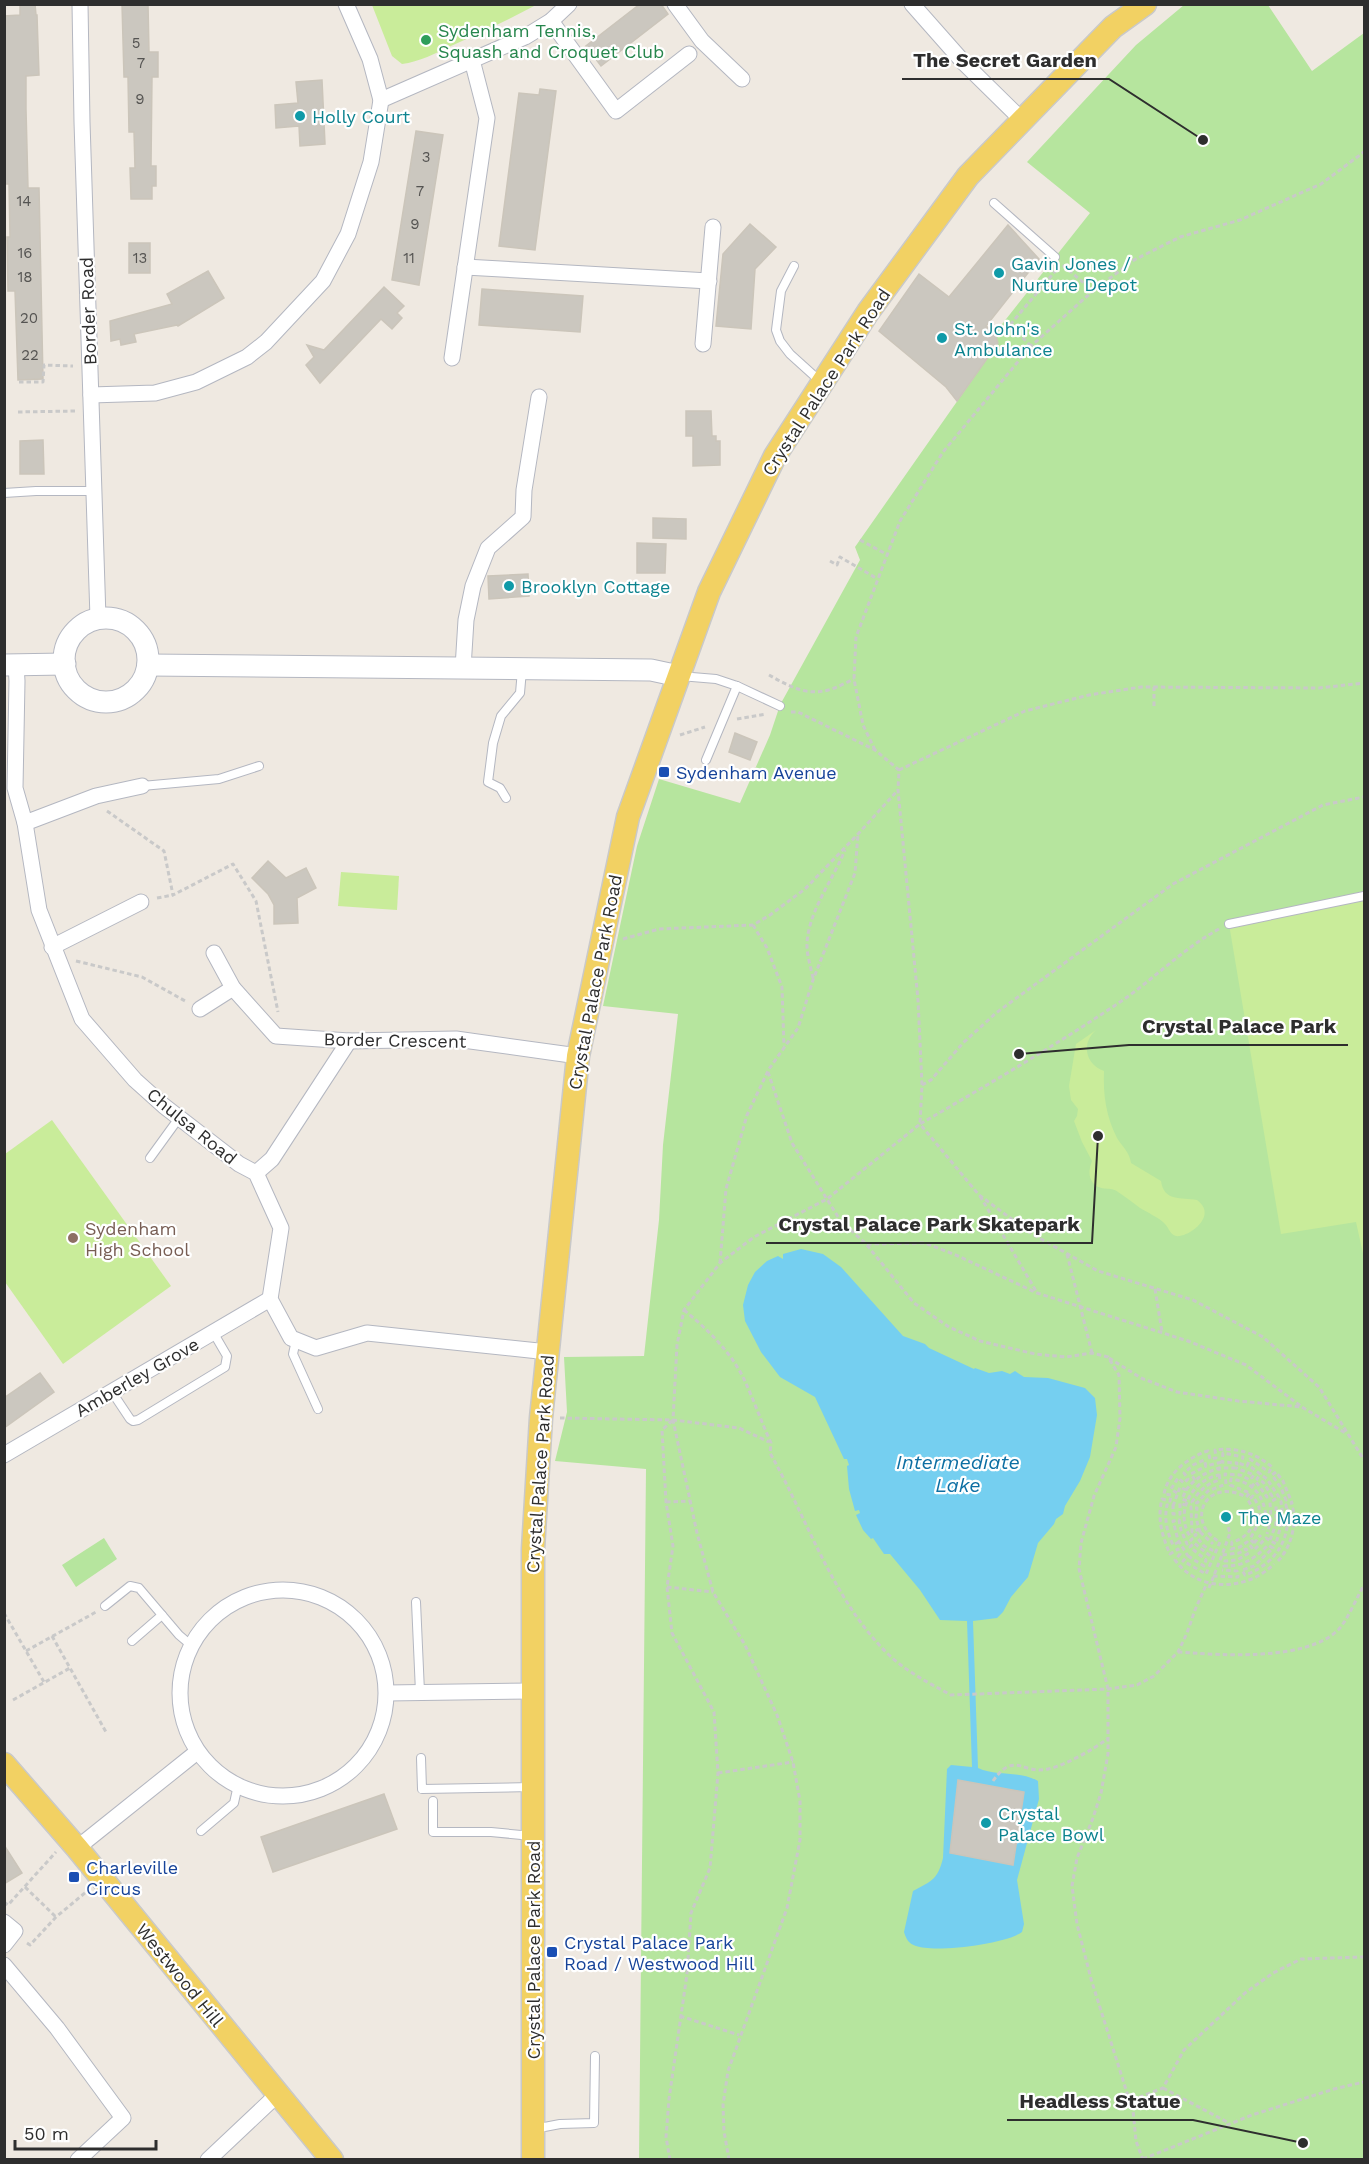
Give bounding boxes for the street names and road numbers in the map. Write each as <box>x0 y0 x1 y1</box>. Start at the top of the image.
street label: Border Road <box>76 257 100 365</box>
street label: Crystal Palace Park Road <box>758 285 894 479</box>
street label: Crystal Palace Park Road <box>564 873 626 1091</box>
street label: Border Crescent <box>323 1028 467 1052</box>
street label: Chulsa Road <box>143 1083 241 1169</box>
street label: Amberley Grove <box>72 1333 202 1421</box>
street label: Crystal Palace Park Road <box>522 1354 558 1574</box>
street label: Crystal Palace Park Road <box>523 1841 544 2059</box>
street label: Westwood Hill <box>132 1919 228 2031</box>

